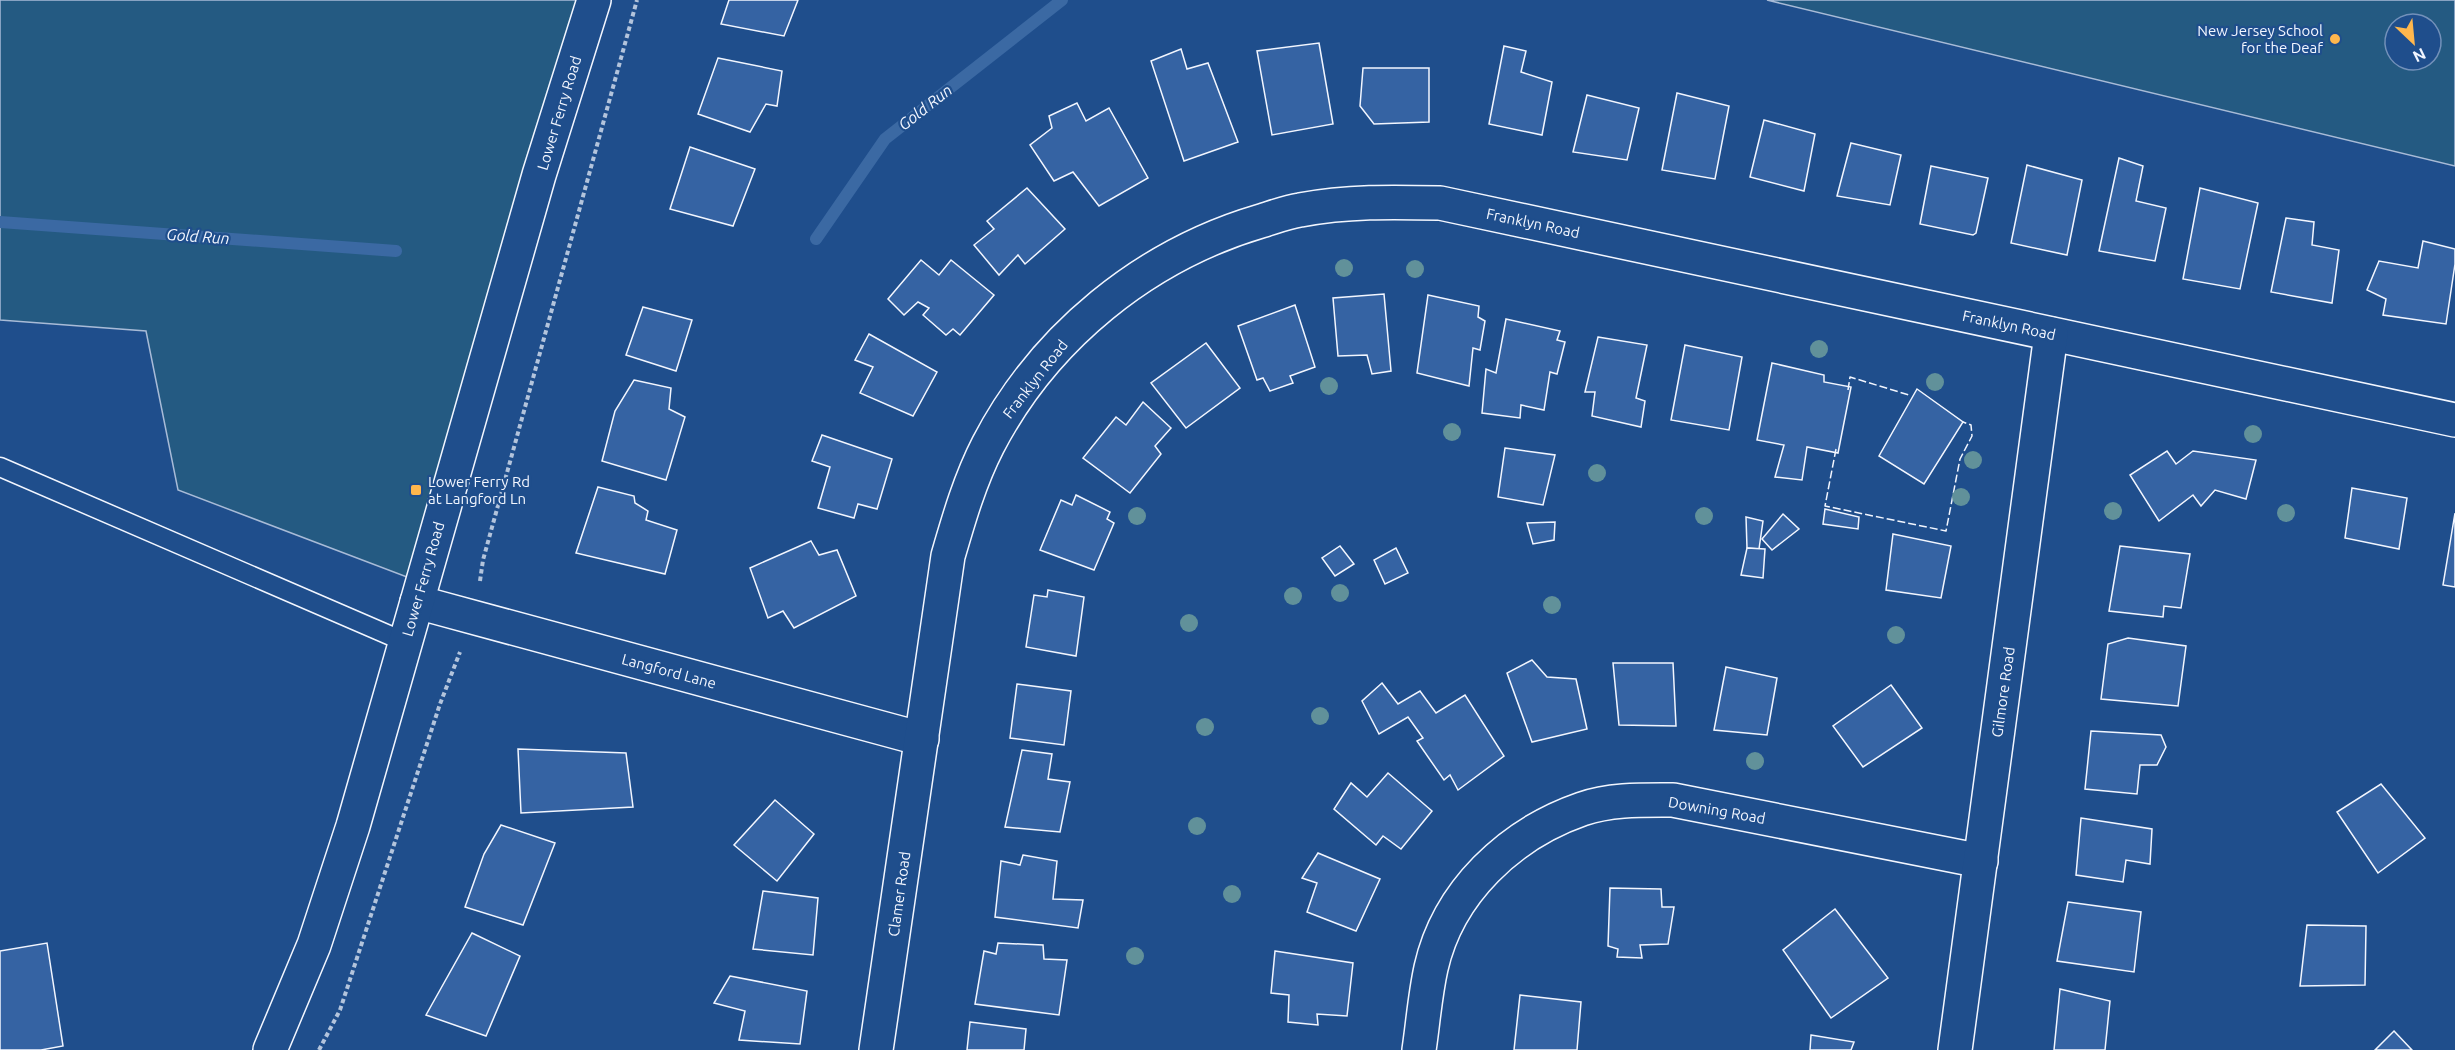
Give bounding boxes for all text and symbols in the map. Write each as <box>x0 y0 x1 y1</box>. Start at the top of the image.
north arrow <box>2383 12 2443 72</box>
place label: New Jersey School for the Deaf <box>2197 22 2323 56</box>
marker: New Jersey School for the Deaf <box>2328 32 2342 46</box>
text: N <box>2410 45 2429 66</box>
street label: Lower Ferry Road <box>534 54 584 172</box>
water label: Gold Run <box>894 80 956 134</box>
street label: Franklyn Road <box>1485 205 1581 241</box>
water label: Gold Run <box>166 225 230 247</box>
street label: Franklyn Road <box>1961 307 2057 343</box>
street label: Franklyn Road <box>999 336 1071 422</box>
place label: Lower Ferry Rd at Langford Ln <box>428 473 530 507</box>
marker: Lower Ferry Rd at Langford Ln <box>409 483 423 497</box>
street label: Lower Ferry Road <box>398 520 448 638</box>
street label: Gilmore Road <box>1988 646 2018 738</box>
street label: Langford Lane <box>620 650 718 692</box>
street label: Downing Road <box>1667 793 1767 827</box>
street label: Clamer Road <box>885 850 913 938</box>

